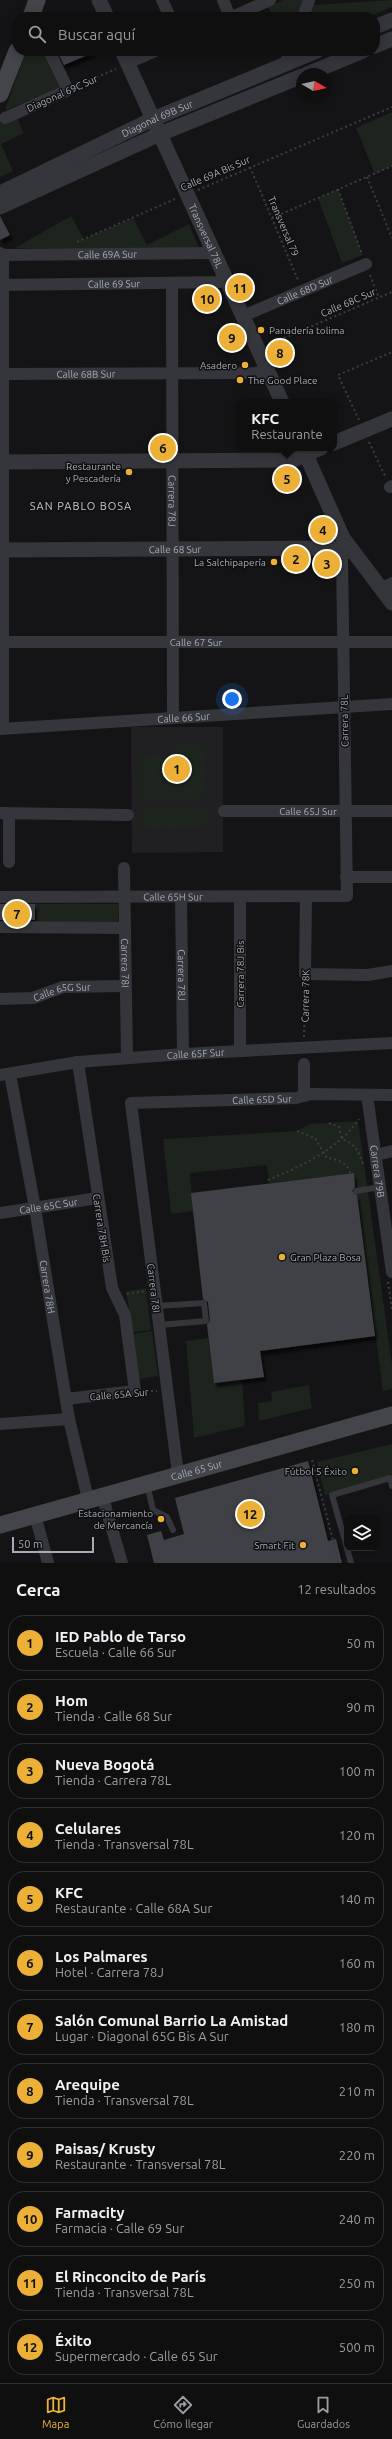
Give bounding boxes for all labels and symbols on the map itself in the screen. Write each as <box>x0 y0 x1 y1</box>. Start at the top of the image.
north arrow <box>296 68 332 104</box>
street label: Diagonal 69C Sur <box>25 73 100 114</box>
street label: Diagonal 69B Sur <box>120 98 195 139</box>
street label: Calle 69A Bis Sur <box>179 154 252 193</box>
street label: Transversal 79 <box>266 195 301 258</box>
street label: Transversal 78L <box>186 202 225 270</box>
street label: Calle 69A Sur <box>78 249 137 260</box>
pin: 11 <box>227 273 253 303</box>
street label: Calle 68D Sur <box>275 274 335 307</box>
street label: Calle 69 Sur <box>88 278 141 290</box>
pin: 10 <box>194 284 220 314</box>
street label: Calle 68C Sur <box>319 286 378 319</box>
pin: 9 <box>219 323 245 353</box>
marker: Panadería tolima <box>256 325 266 335</box>
place label: Panadería tolima <box>269 325 344 336</box>
pin: 8 <box>267 338 293 368</box>
place label: Asadero <box>200 360 237 371</box>
marker: Asadero <box>240 360 250 370</box>
street label: Calle 68B Sur <box>56 369 116 380</box>
marker: The Good Place <box>235 375 245 385</box>
place label: The Good Place <box>248 375 317 386</box>
pin: 6 <box>150 433 176 463</box>
place label: Restaurante y Pescadería <box>66 461 121 484</box>
pin: 5 <box>274 464 300 494</box>
marker: Restaurante y Pescadería <box>124 467 134 477</box>
street label: Carrera 78J <box>166 475 178 527</box>
district label: SAN PABLO BOSA <box>30 500 132 512</box>
pin: 4 <box>310 515 336 545</box>
street label: Calle 68 Sur <box>149 544 202 555</box>
pin: 2 <box>283 544 309 574</box>
pin: 3 <box>314 549 340 579</box>
place label: La Salchipapería <box>194 557 266 568</box>
marker: La Salchipapería <box>269 557 279 567</box>
street label: Calle 67 Sur <box>170 637 223 648</box>
your location <box>222 689 242 709</box>
street label: Carrera 78L <box>339 695 350 747</box>
street label: Calle 66 Sur <box>157 711 211 725</box>
pin: 1 <box>164 754 190 784</box>
street label: Calle 65J Sur <box>279 806 337 817</box>
street label: Calle 65H Sur <box>143 891 203 903</box>
pin: 7 <box>4 899 30 929</box>
street label: Carrera 78I <box>119 938 131 988</box>
street label: Carrera 78J Bis <box>235 940 246 1008</box>
street label: Carrera 78J <box>176 949 187 1001</box>
street label: Carrera 78K <box>300 969 311 1023</box>
street label: Calle 65G Sur <box>32 982 91 1004</box>
street label: Calle 65F Sur <box>166 1047 225 1061</box>
street label: Calle 65D Sur <box>232 1093 292 1106</box>
street label: Carrera 79B <box>368 1144 386 1198</box>
street label: Carrera 78H Bis <box>91 1193 112 1263</box>
street label: Calle 65C Sur <box>19 1196 79 1216</box>
marker: Gran Plaza Bosa <box>277 1252 287 1262</box>
place label: Gran Plaza Bosa <box>290 1252 361 1263</box>
street label: Carrera 78H <box>37 1259 57 1314</box>
street label: Carrera 78I <box>145 1263 162 1313</box>
street label: Calle 65A Sur <box>89 1386 149 1403</box>
street label: Calle 65 Sur <box>170 1458 224 1483</box>
place label: Fútbol 5 Éxito <box>285 1465 347 1477</box>
marker: Fútbol 5 Éxito <box>350 1466 360 1476</box>
pin: 12 <box>237 1499 263 1529</box>
place label: Estacionamiento de Mercancía <box>78 1508 153 1531</box>
marker: Estacionamiento de Mercancía <box>156 1514 166 1524</box>
scale bar <box>12 1535 94 1554</box>
place label: Smart Fit <box>254 1540 295 1551</box>
marker: Smart Fit <box>298 1540 308 1550</box>

